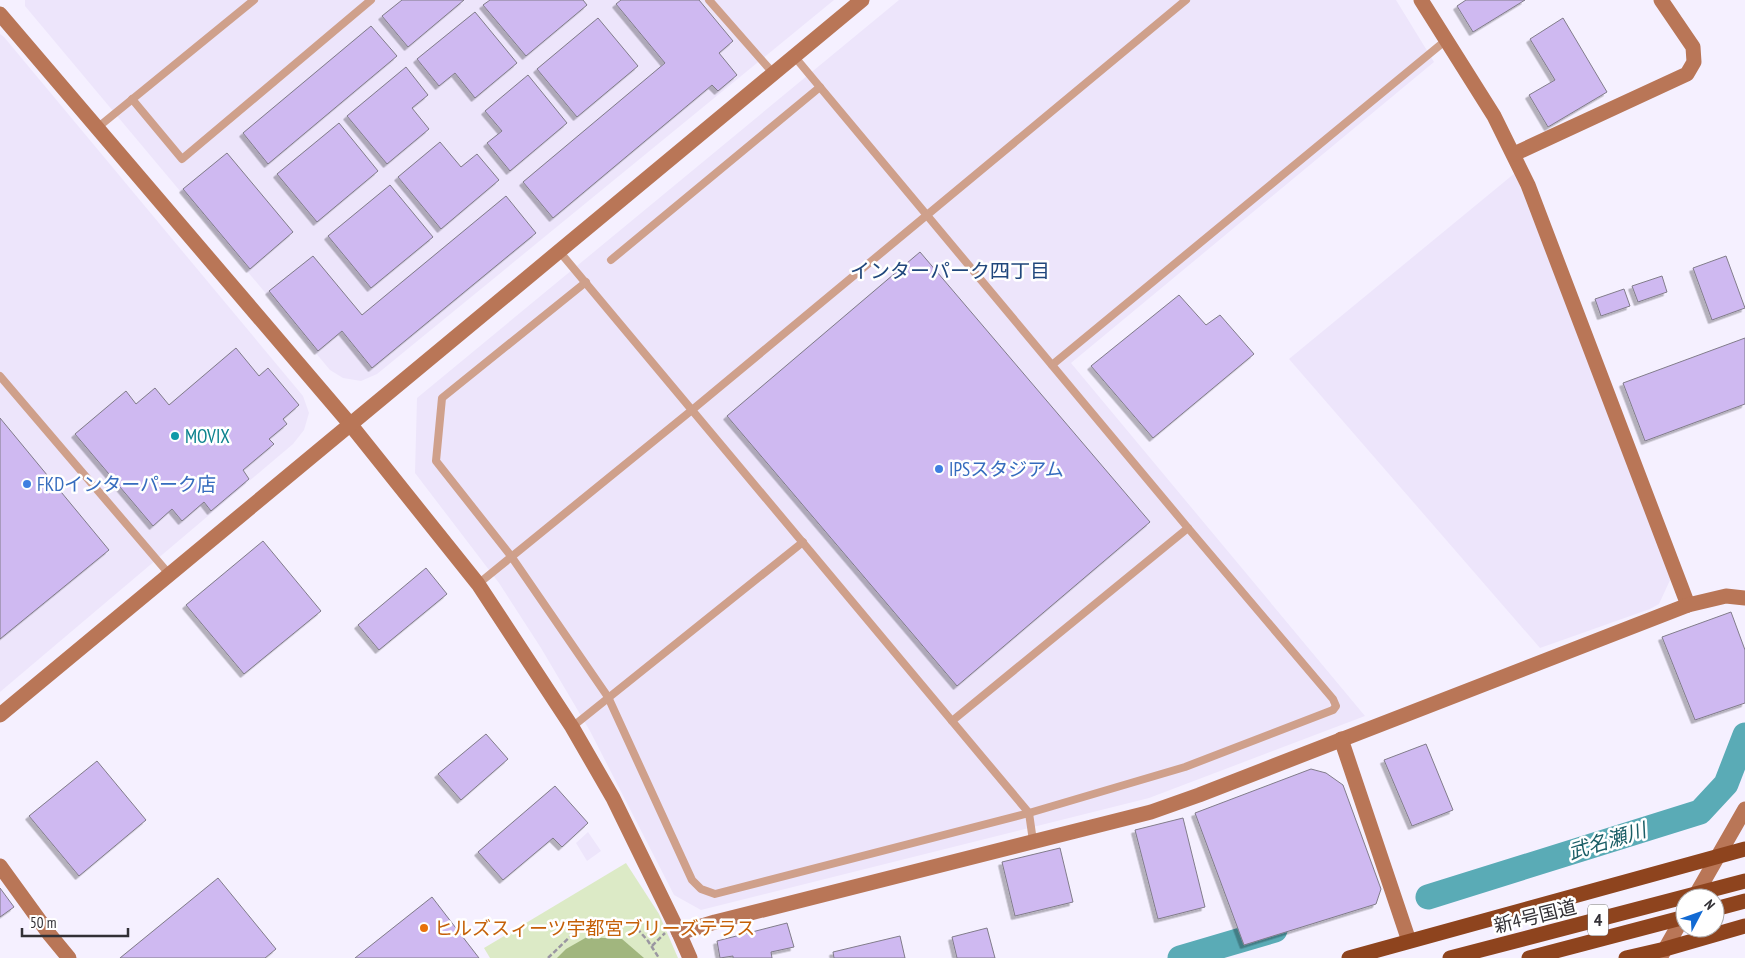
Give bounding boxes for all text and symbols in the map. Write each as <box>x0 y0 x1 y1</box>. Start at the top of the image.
district label: インターパーク四丁目 <box>850 258 1050 284</box>
place label: MOVIX <box>185 424 230 448</box>
marker: MOVIX <box>169 430 181 442</box>
place label: IPSスタジアム <box>949 457 1064 481</box>
marker: IPSスタジアム <box>933 463 945 475</box>
place label: FKDインターパーク店 <box>37 472 216 496</box>
marker: FKDインターパーク店 <box>21 478 33 490</box>
water label: 武名瀬川 <box>1565 816 1651 865</box>
north arrow <box>1675 888 1725 938</box>
street label: 新4号国道 <box>1491 894 1579 938</box>
text: N <box>1701 896 1719 913</box>
road number: 4 <box>1588 904 1608 936</box>
scale bar <box>22 906 129 938</box>
text: 50 m <box>30 913 56 932</box>
place label: ヒルズスィーツ宇都宮ブリーズテラス <box>434 916 755 940</box>
marker: ヒルズスィーツ宇都宮ブリーズテラス <box>418 922 430 934</box>

